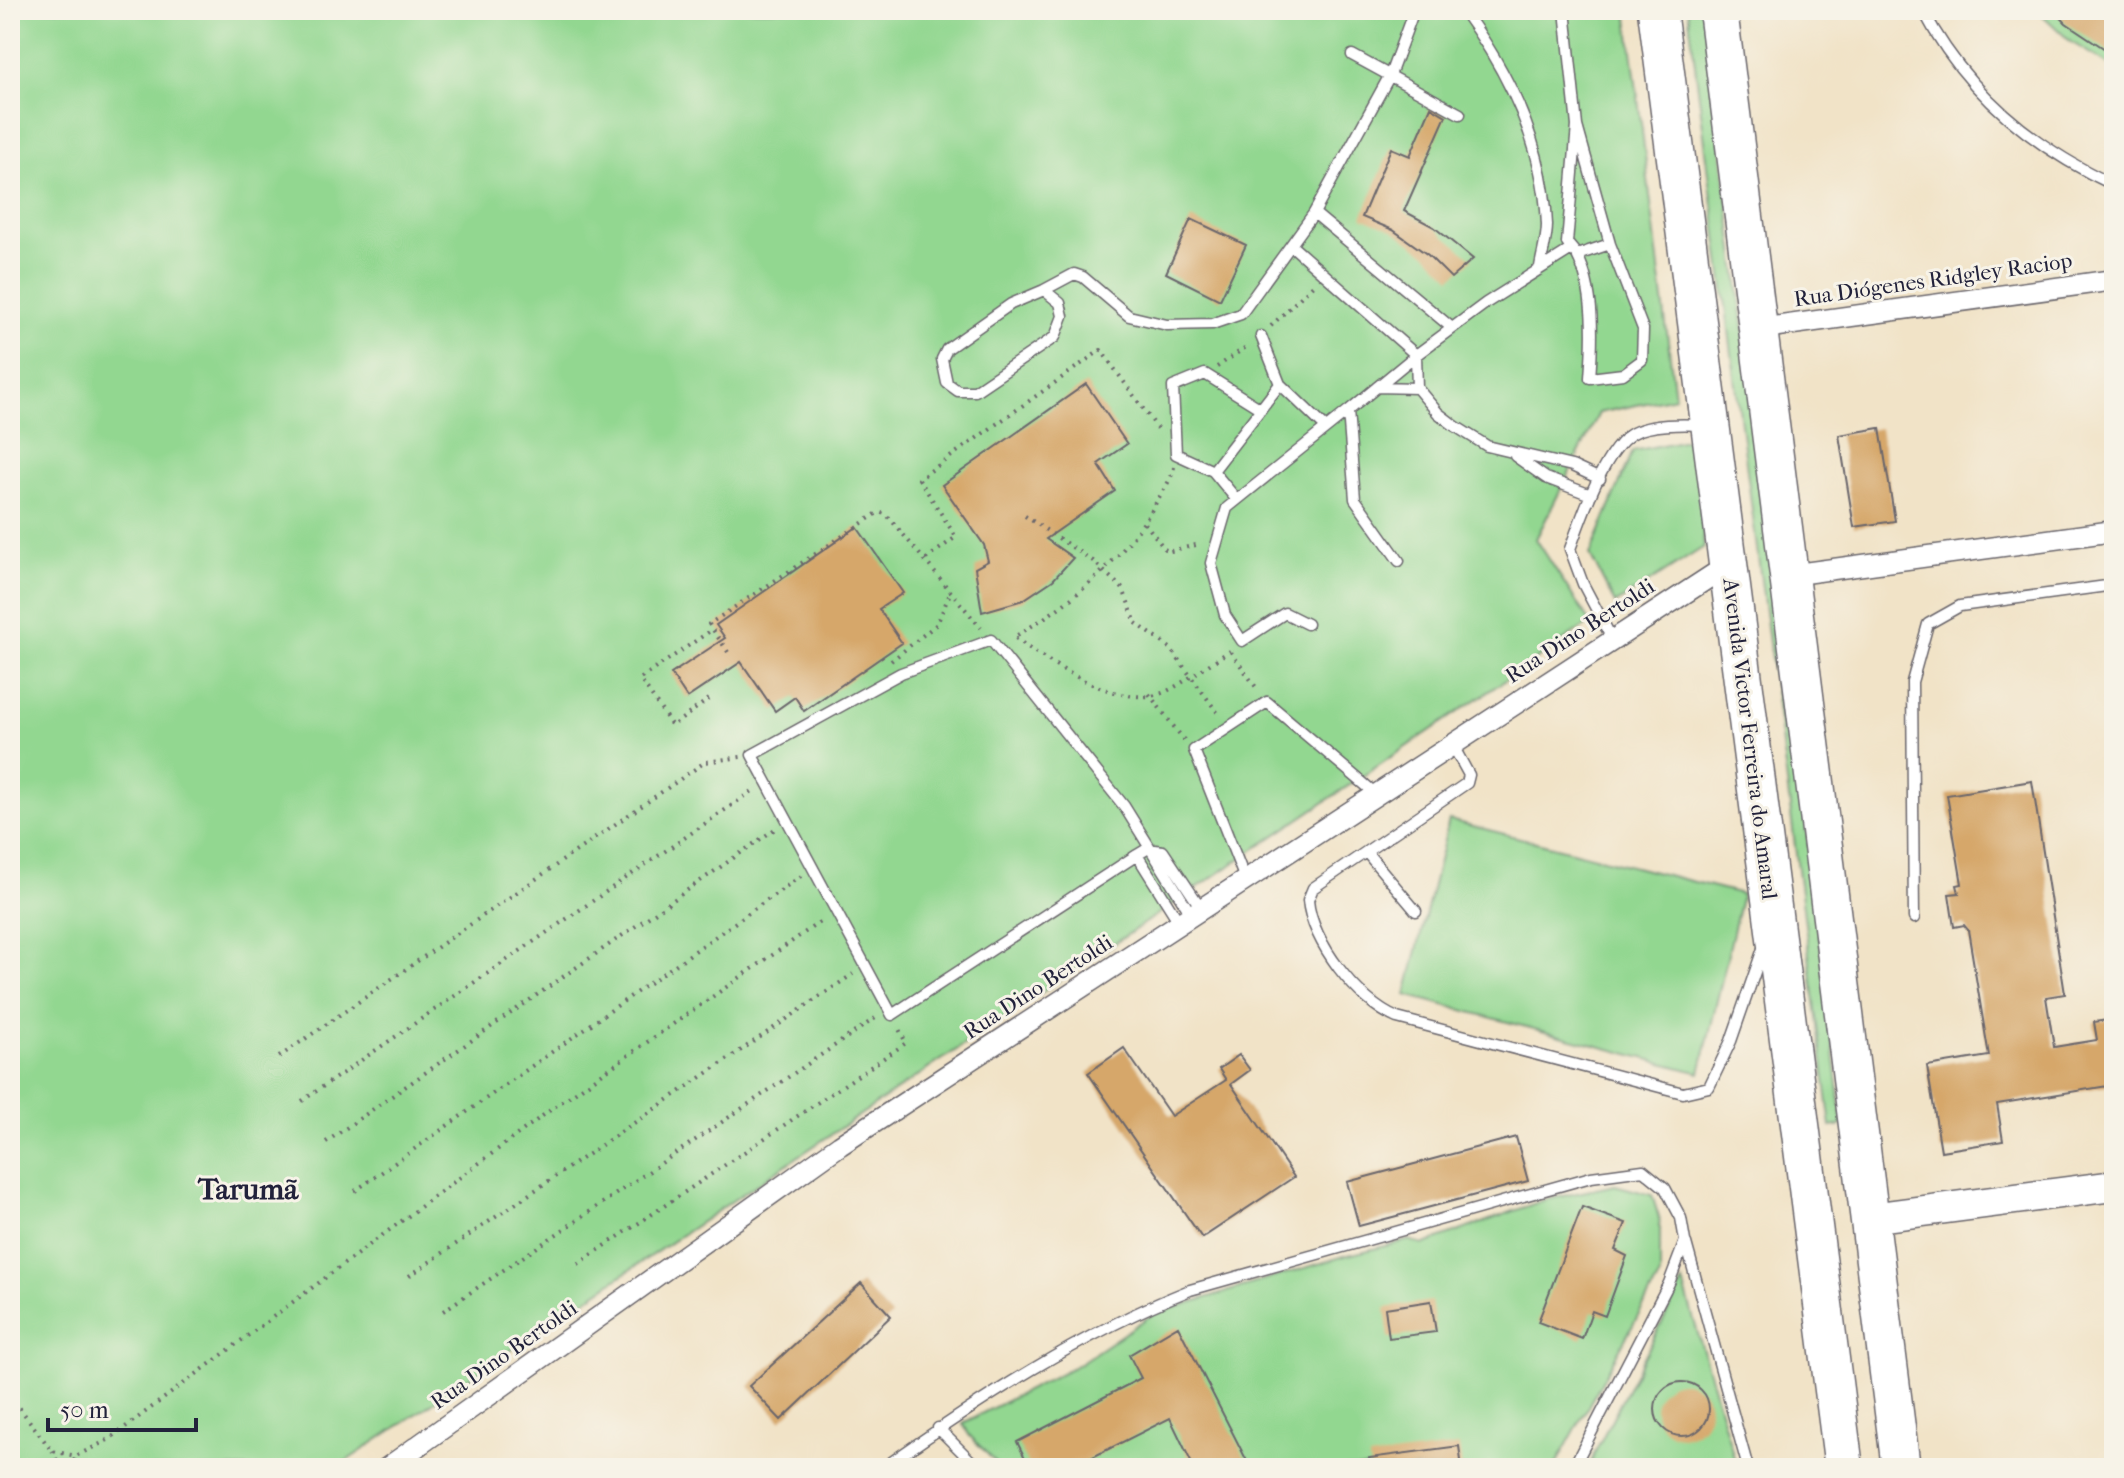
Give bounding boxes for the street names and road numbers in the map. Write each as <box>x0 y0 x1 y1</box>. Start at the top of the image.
street label: Rua Diógenes Ridgley Raciop <box>1792 248 2074 312</box>
street label: Rua Dino Bertoldi <box>1501 573 1660 689</box>
street label: Avenida Victor Ferreira do Amaral <box>1717 576 1783 901</box>
street label: Rua Dino Bertoldi <box>959 929 1118 1045</box>
street label: Rua Dino Bertoldi <box>426 1295 583 1415</box>

